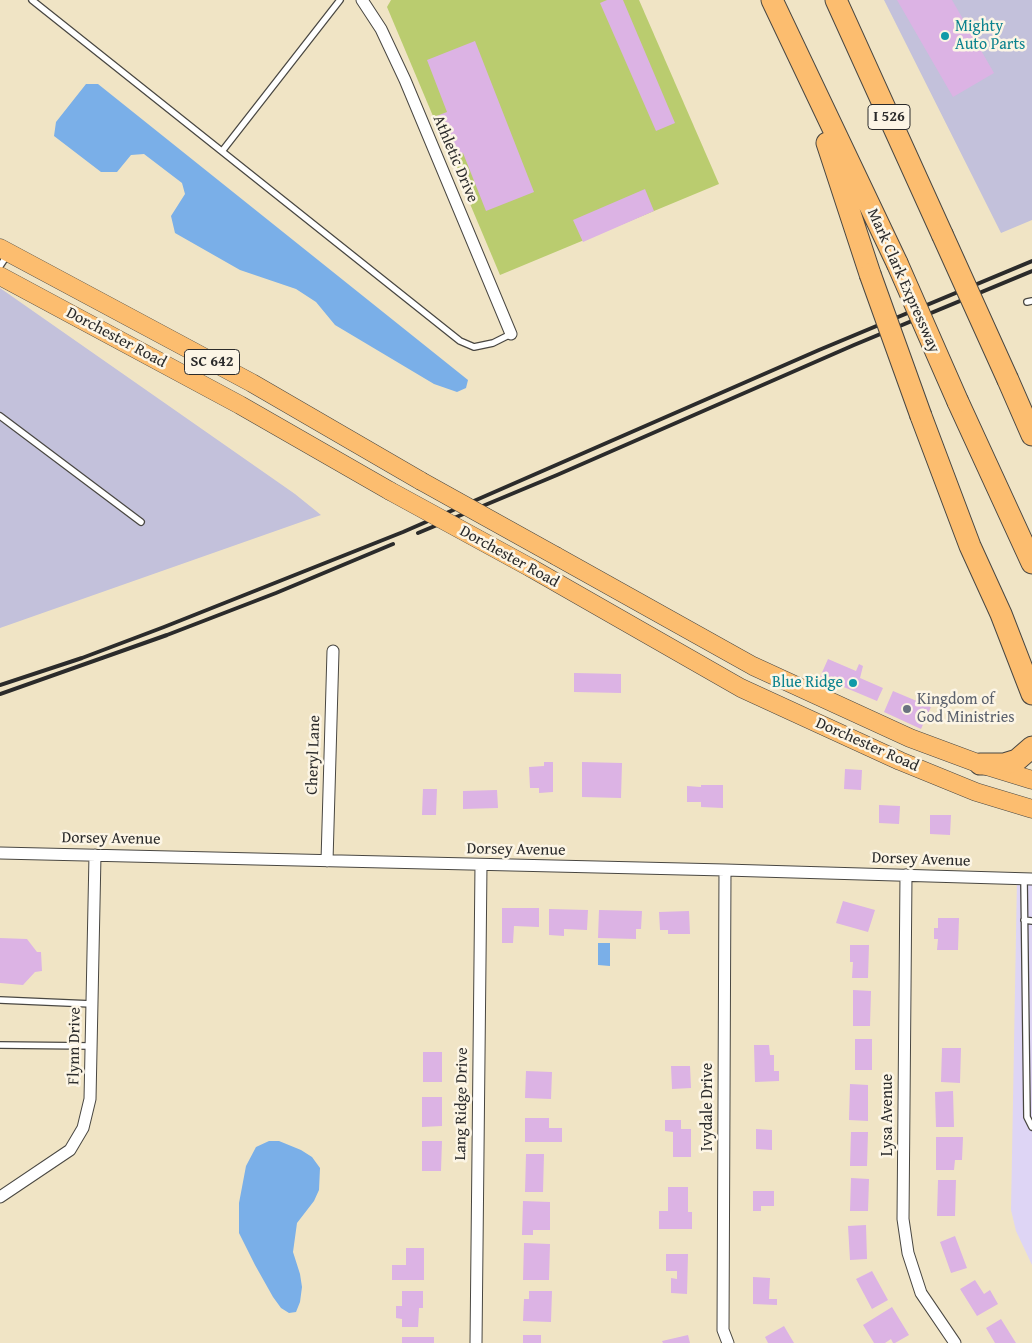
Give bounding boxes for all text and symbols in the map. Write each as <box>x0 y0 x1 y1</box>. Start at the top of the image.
place label: Mighty Auto Parts <box>955 17 1025 55</box>
marker: Mighty Auto Parts <box>939 30 951 42</box>
road number: I 526 <box>868 104 910 130</box>
street label: Athletic Drive <box>428 112 482 206</box>
street label: Mark Clark Expressway <box>863 206 943 356</box>
street label: Dorchester Road <box>63 304 169 372</box>
road number: SC 642 <box>184 350 240 374</box>
street label: Dorchester Road <box>456 522 562 592</box>
place label: Blue Ridge <box>772 673 843 693</box>
marker: Blue Ridge <box>847 677 859 689</box>
place label: Kingdom of God Ministries <box>917 690 1015 728</box>
marker: Kingdom of God Ministries <box>901 703 913 715</box>
street label: Dorchester Road <box>813 714 921 776</box>
street label: Cheryl Lane <box>303 715 325 795</box>
street label: Dorsey Avenue <box>61 829 161 849</box>
street label: Dorsey Avenue <box>466 840 566 860</box>
street label: Dorsey Avenue <box>871 849 971 871</box>
street label: Flynn Drive <box>65 1007 85 1085</box>
street label: Lang Ridge Drive <box>451 1047 473 1161</box>
street label: Ivydale Drive <box>698 1063 718 1151</box>
street label: Lysa Avenue <box>878 1074 898 1156</box>

